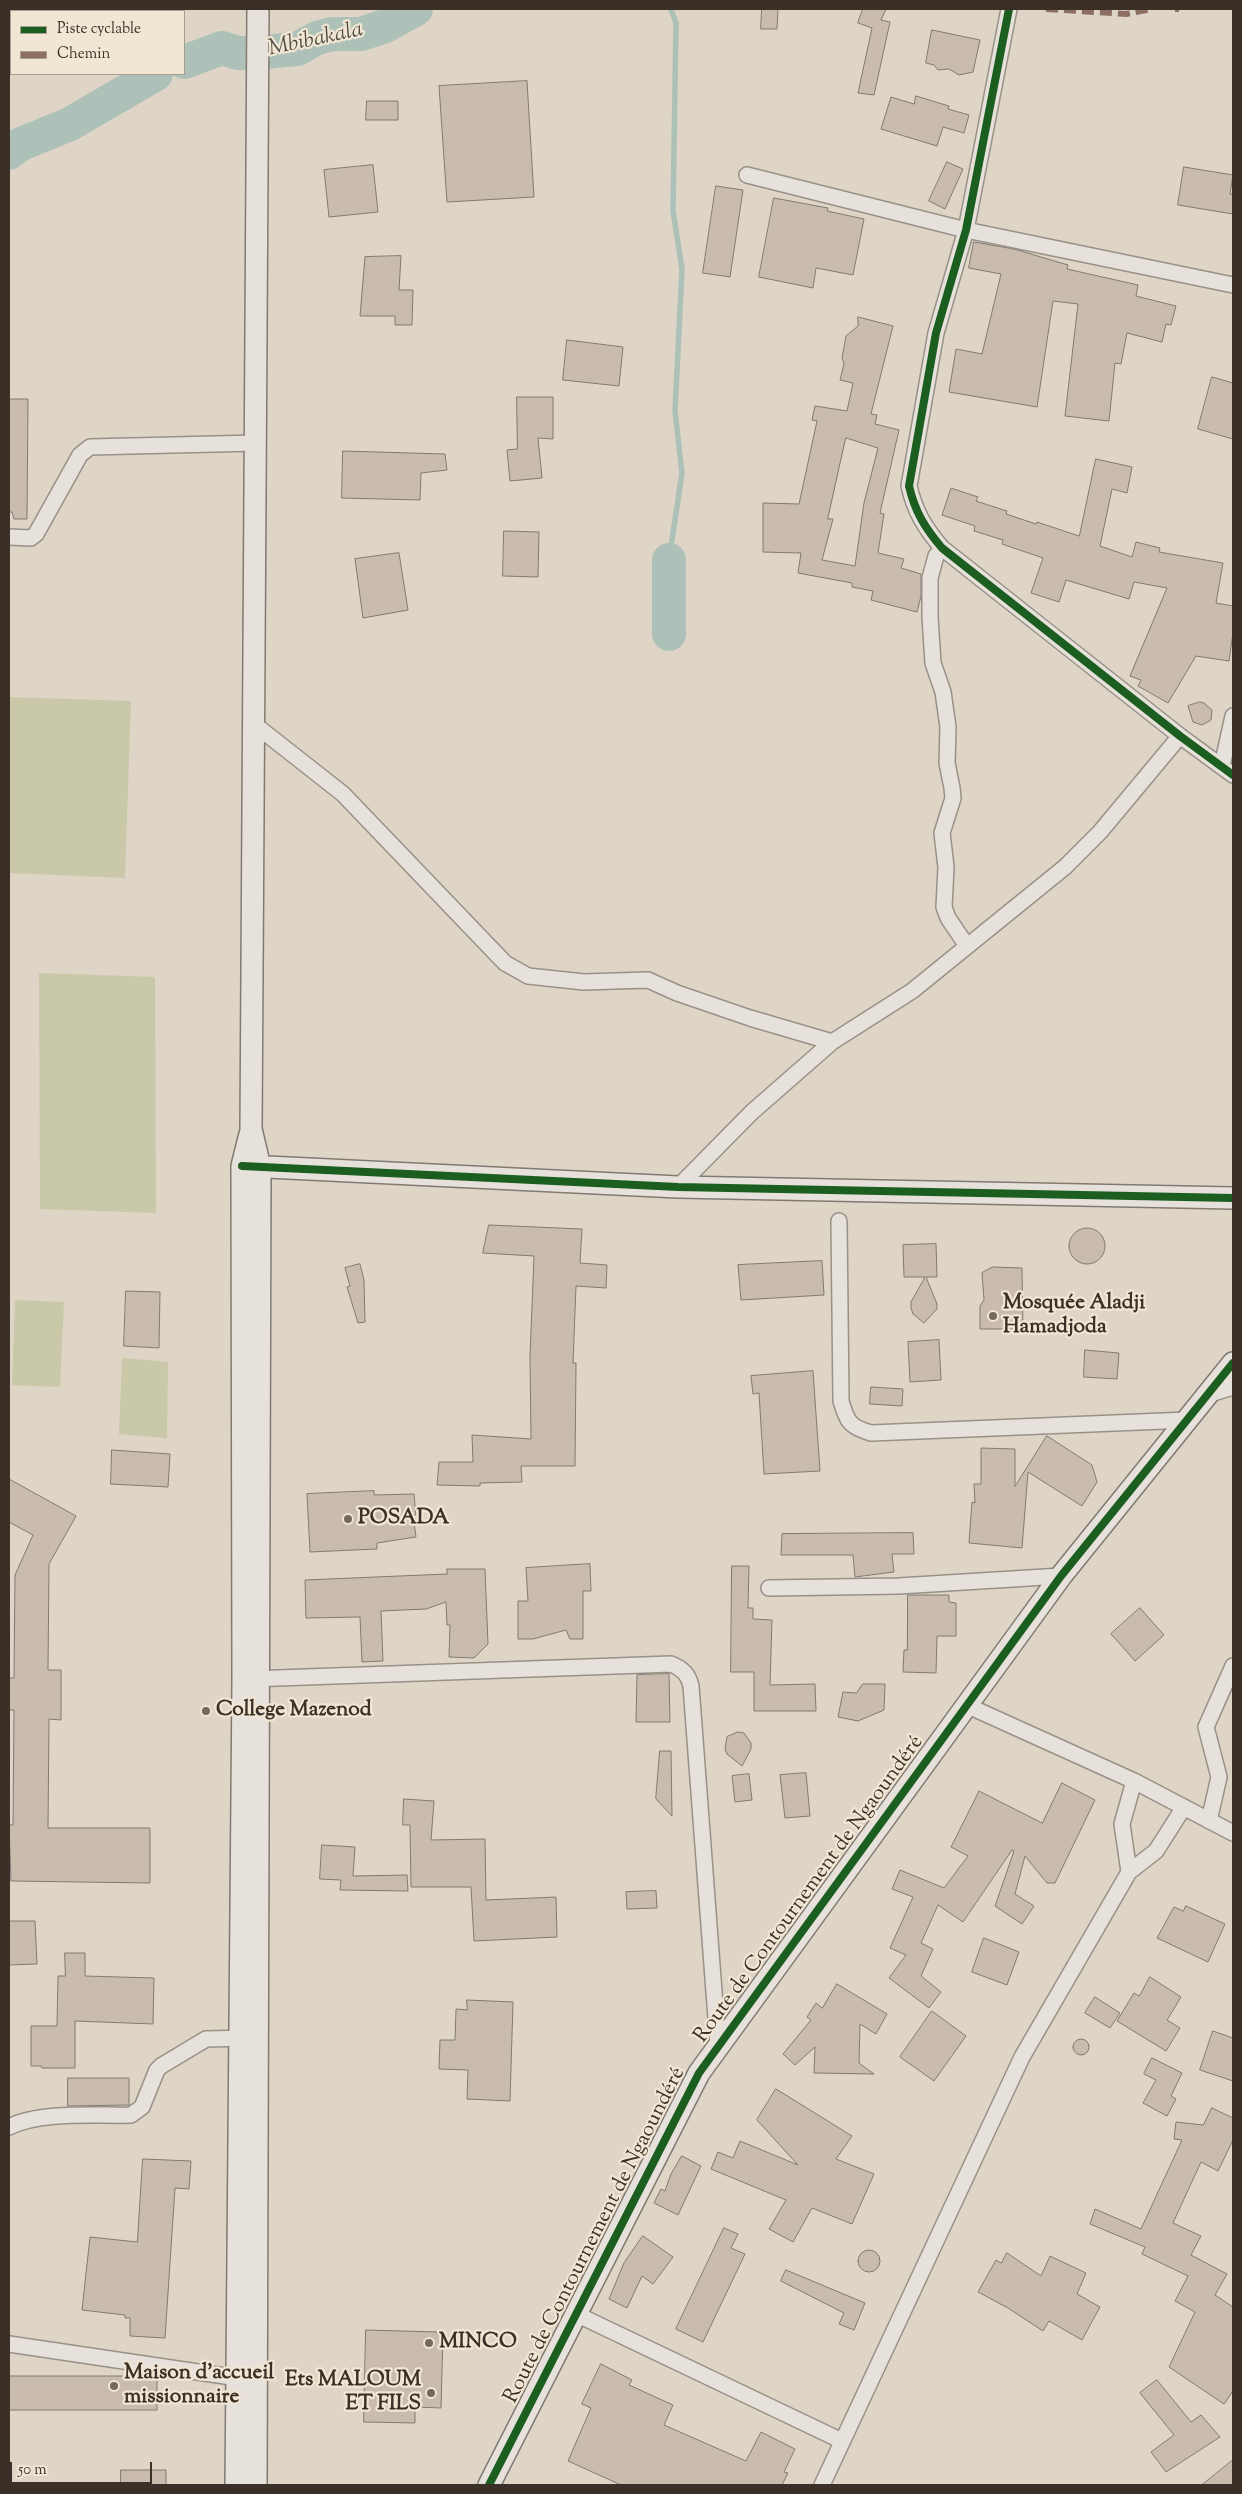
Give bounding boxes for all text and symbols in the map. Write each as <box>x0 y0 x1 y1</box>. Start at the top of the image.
legend <box>10 10 185 75</box>
water label: Mbibakala <box>266 18 366 64</box>
text: Piste cyclable <box>57 19 141 40</box>
text: Chemin <box>57 44 110 65</box>
place label: Mosquée Aladji Hamadjoda <box>1003 1291 1145 1341</box>
marker: Mosquée Aladji Hamadjoda <box>987 1310 999 1322</box>
place label: POSADA <box>358 1506 449 1532</box>
marker: POSADA <box>342 1513 354 1525</box>
place label: College Mazenod <box>216 1698 372 1724</box>
marker: College Mazenod <box>200 1705 212 1717</box>
street label: Route de Contournement de Ngaoundéré <box>690 1731 930 2049</box>
street label: Route de Contournement de Ngaoundéré <box>500 2064 692 2408</box>
place label: MINCO <box>439 2330 517 2356</box>
marker: MINCO <box>423 2337 435 2349</box>
place label: Maison d'accueil missionnaire <box>124 2361 274 2411</box>
place label: Ets MALOUM ET FILS <box>285 2368 421 2418</box>
marker: Maison d'accueil missionnaire <box>108 2380 120 2392</box>
marker: Ets MALOUM ET FILS <box>425 2387 437 2399</box>
scale bar <box>12 2452 155 2484</box>
text: 50 m <box>18 2460 47 2481</box>

